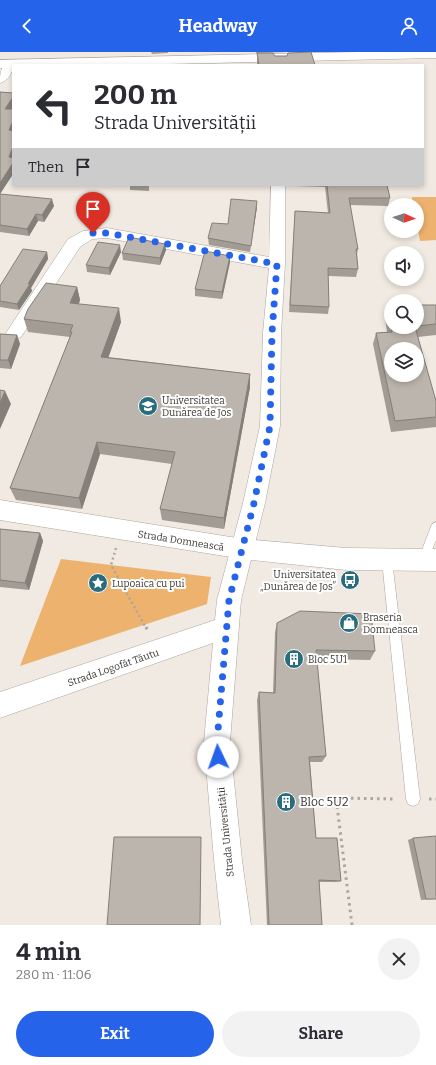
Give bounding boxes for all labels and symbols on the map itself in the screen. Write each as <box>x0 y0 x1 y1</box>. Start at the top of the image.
pin <box>76 192 110 233</box>
north arrow <box>384 198 424 238</box>
school or university icon: Universitatea Dunărea de Jos <box>137 395 159 417</box>
place label: Universitatea Dunărea de Jos <box>162 395 232 419</box>
street label: Strada Domnească <box>137 527 226 554</box>
place label: Universitatea „Dunărea de Jos” <box>260 569 337 593</box>
bus stop icon: Universitatea „Dunărea de Jos” <box>339 569 361 591</box>
place icon: Lupoaica cu pui <box>87 572 109 594</box>
place label: Lupoaica cu pui <box>112 578 184 590</box>
shop icon: Braseria Domneasca <box>338 612 360 634</box>
place label: Braseria Domneasca <box>363 612 418 636</box>
street label: Strada Logofăt Tăutu <box>66 646 161 689</box>
building icon: Bloc 5U1 <box>283 648 305 670</box>
place label: Bloc 5U1 <box>308 654 347 666</box>
position arrow <box>197 736 239 778</box>
street label: Strada Universității <box>214 786 237 877</box>
building icon: Bloc 5U2 <box>275 791 297 813</box>
place label: Bloc 5U2 <box>300 795 348 809</box>

